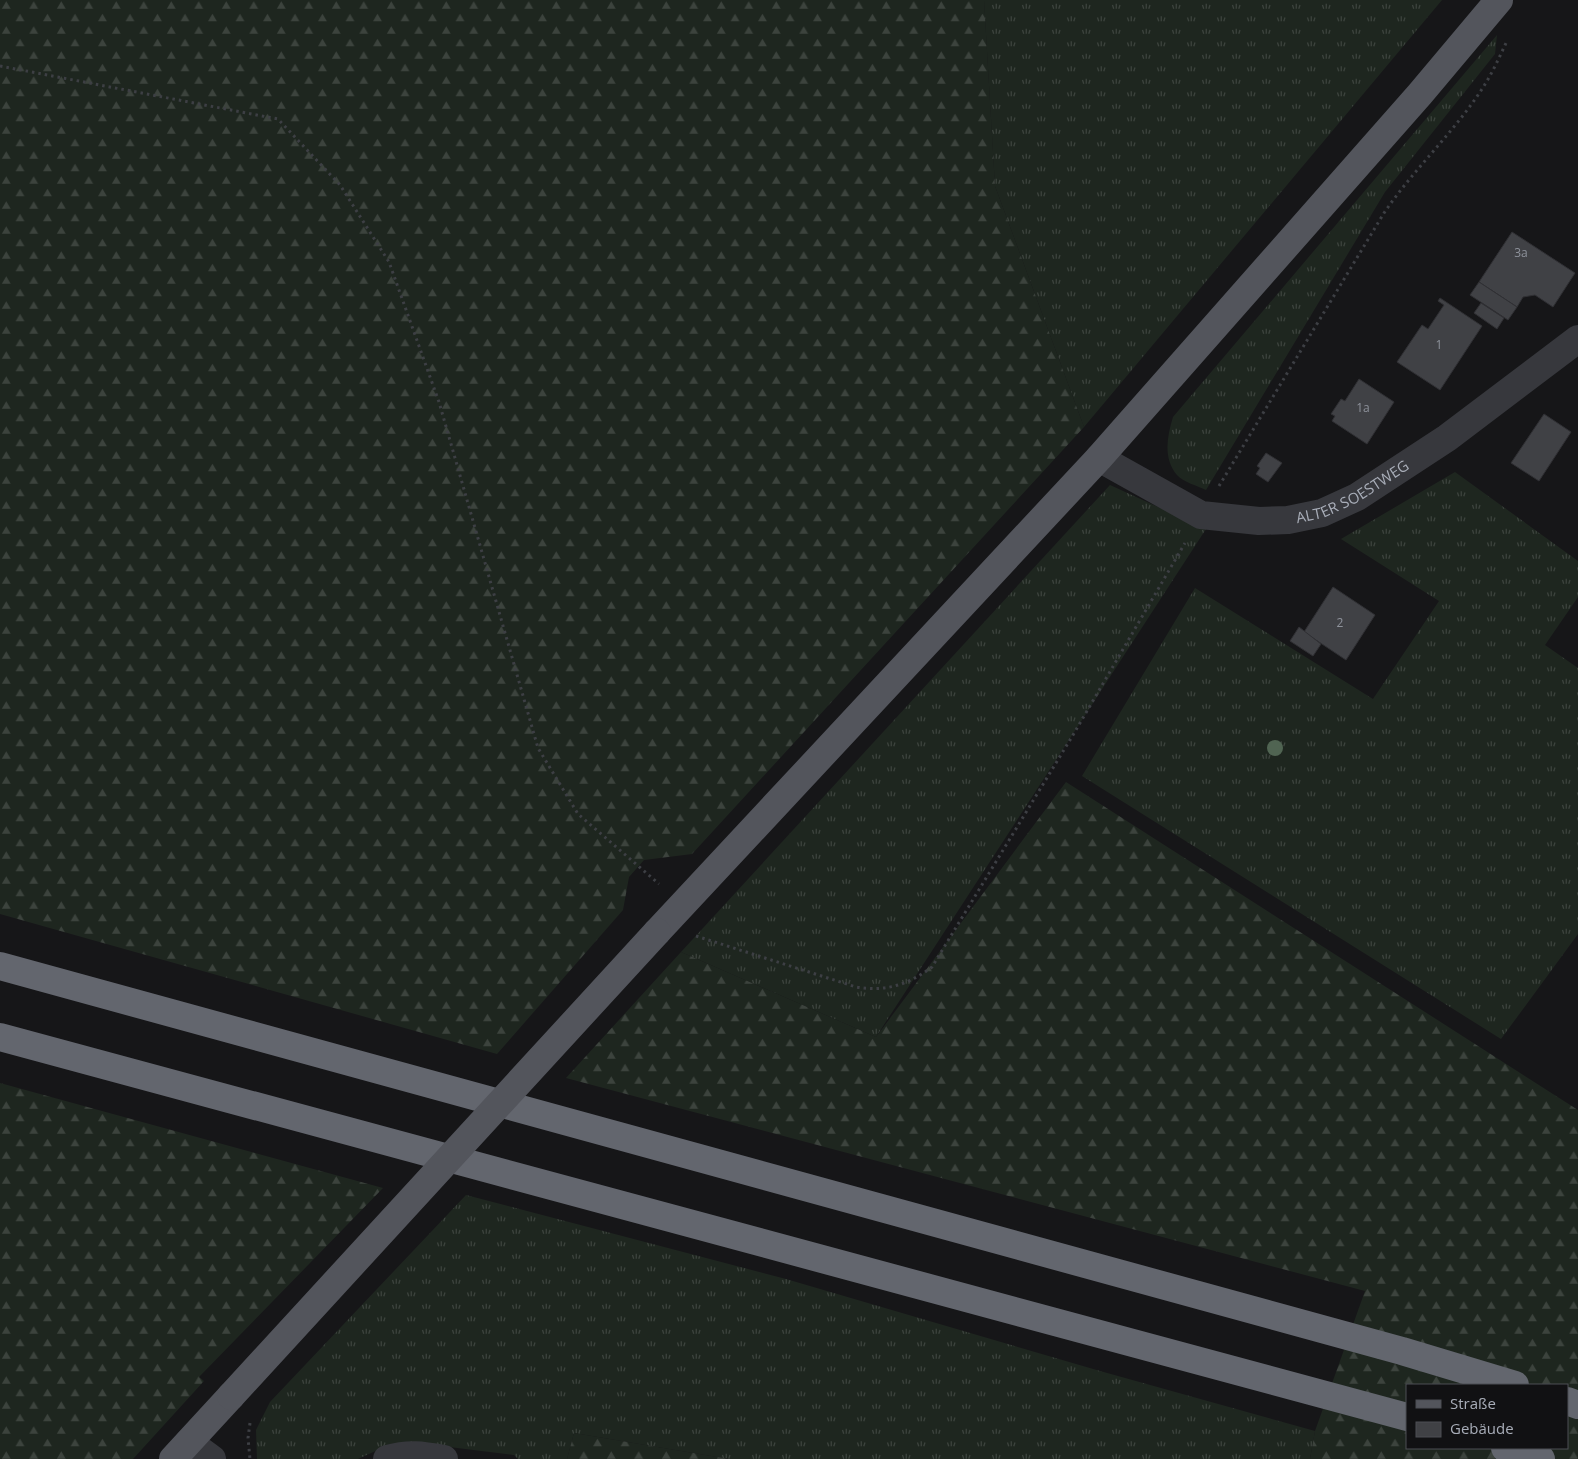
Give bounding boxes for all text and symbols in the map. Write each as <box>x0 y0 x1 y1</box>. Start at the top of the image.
house number: 3a <box>1514 244 1528 261</box>
house number: 1 <box>1436 336 1442 353</box>
house number: 1a <box>1356 399 1370 416</box>
street label: ALTER SOESTWEG <box>1294 455 1412 527</box>
house number: 2 <box>1337 614 1344 631</box>
legend <box>1406 1384 1568 1449</box>
text: Straße <box>1450 1393 1496 1413</box>
text: Gebäude <box>1450 1418 1514 1438</box>

